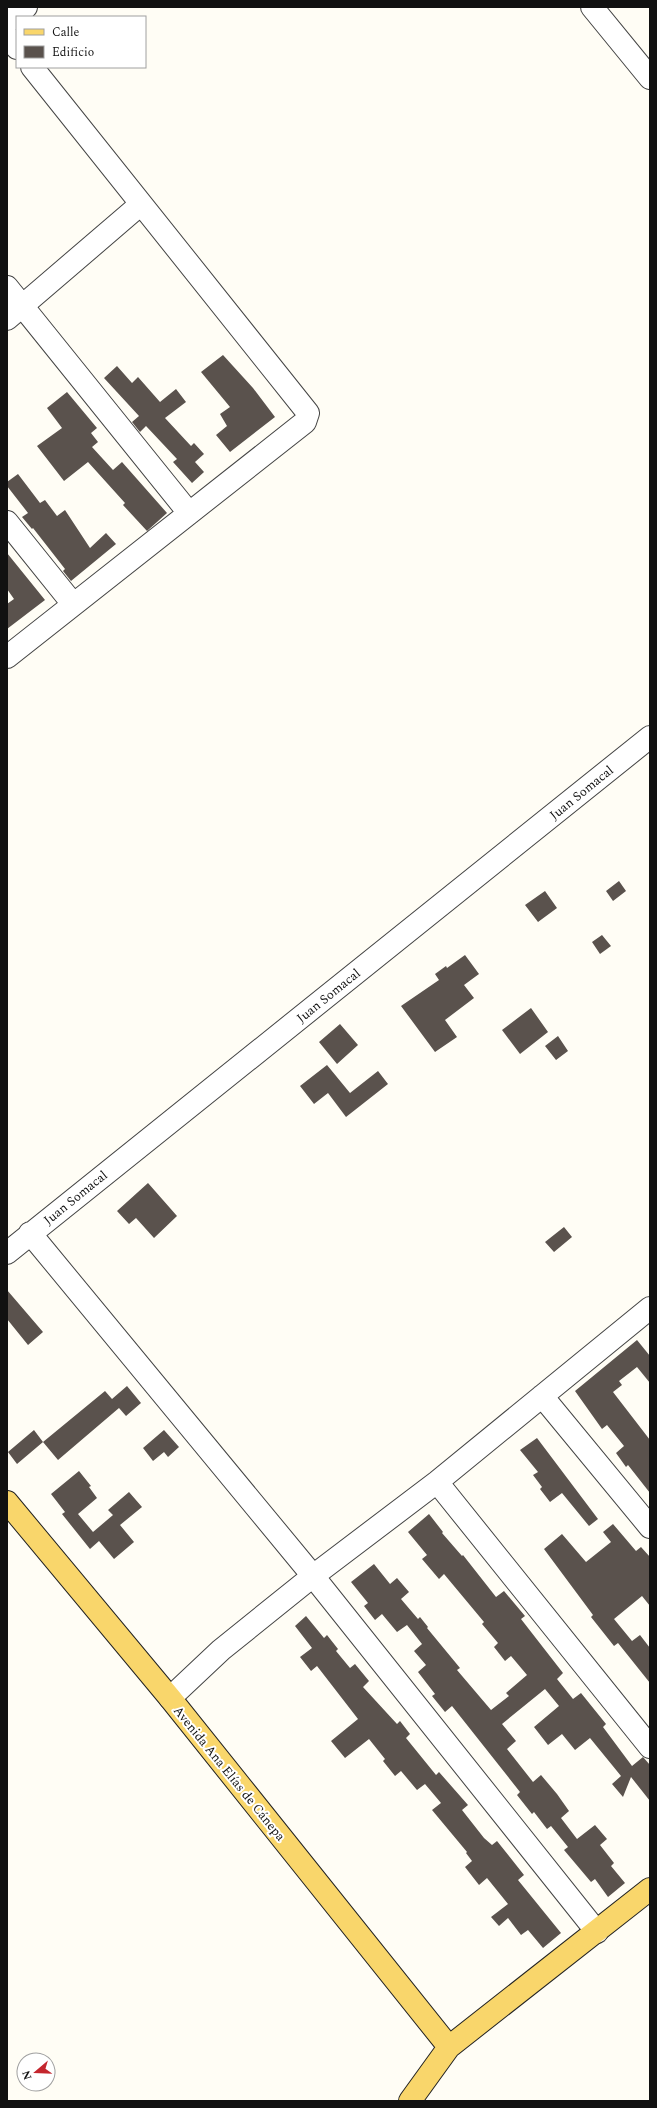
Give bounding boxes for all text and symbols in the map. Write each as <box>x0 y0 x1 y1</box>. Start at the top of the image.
legend <box>16 16 146 68</box>
text: Calle <box>52 23 80 42</box>
text: Edificio <box>52 43 94 62</box>
street label: Juan Somacal <box>545 761 618 825</box>
street label: Juan Somacal <box>292 964 365 1028</box>
street label: Juan Somacal <box>39 1166 112 1230</box>
street label: Avenida Ana Elías de Cánepa <box>168 1702 291 1846</box>
north arrow <box>16 2052 56 2092</box>
text: N <box>18 2068 37 2082</box>

